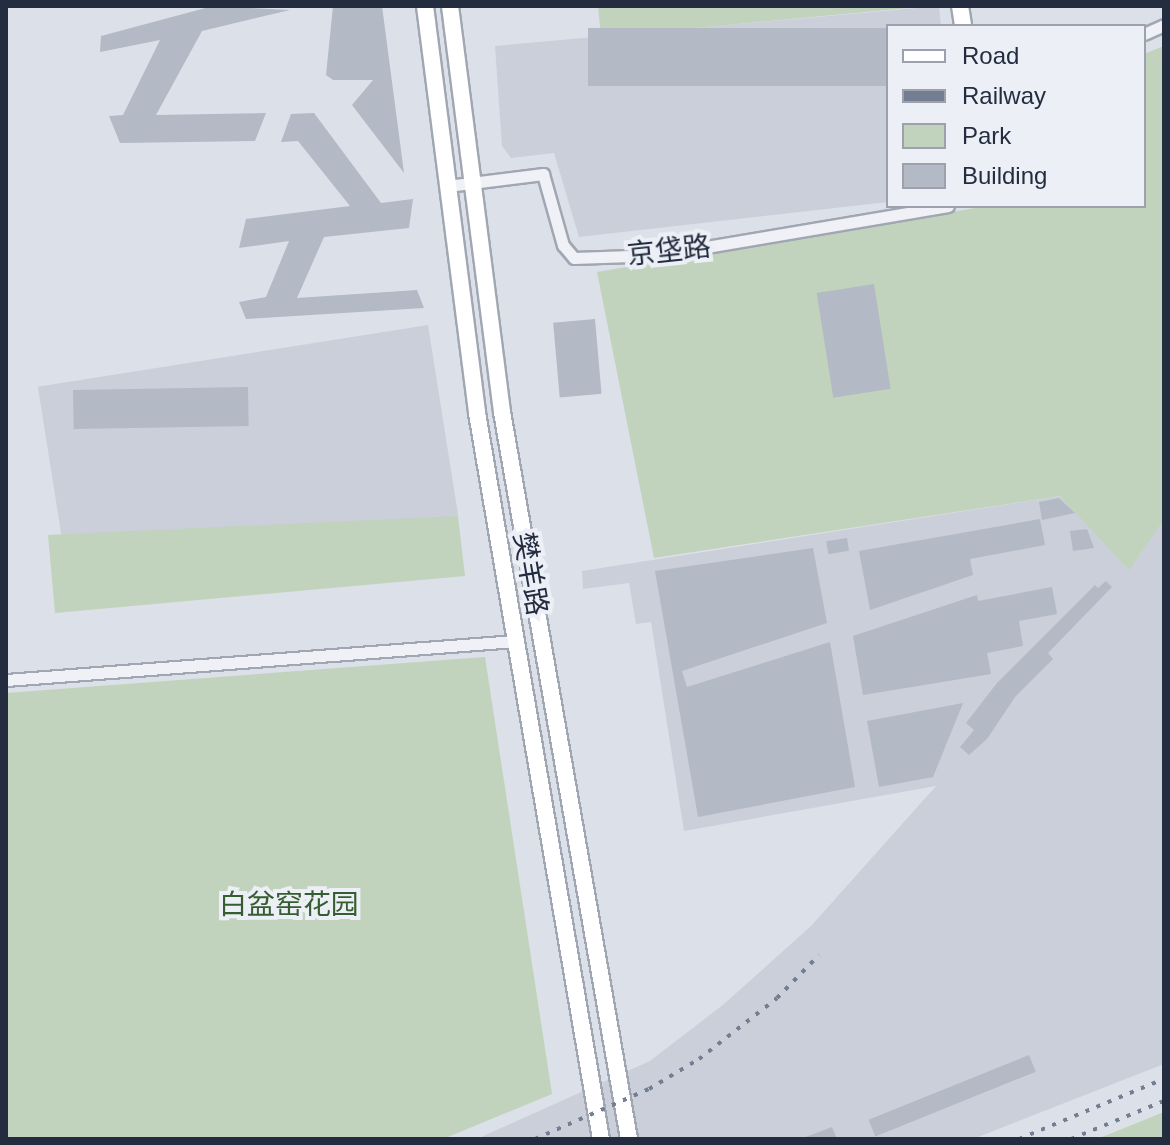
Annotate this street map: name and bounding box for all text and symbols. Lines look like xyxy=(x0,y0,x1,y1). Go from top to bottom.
legend xyxy=(886,24,1146,208)
text: Road xyxy=(962,42,1019,69)
text: Railway xyxy=(962,82,1046,109)
text: Park xyxy=(962,122,1011,149)
text: Building xyxy=(962,162,1047,189)
street label: 京垡路 xyxy=(625,230,713,272)
street label: 樊羊路 xyxy=(506,530,554,618)
park label: 白盆窑花园 xyxy=(219,888,359,922)

